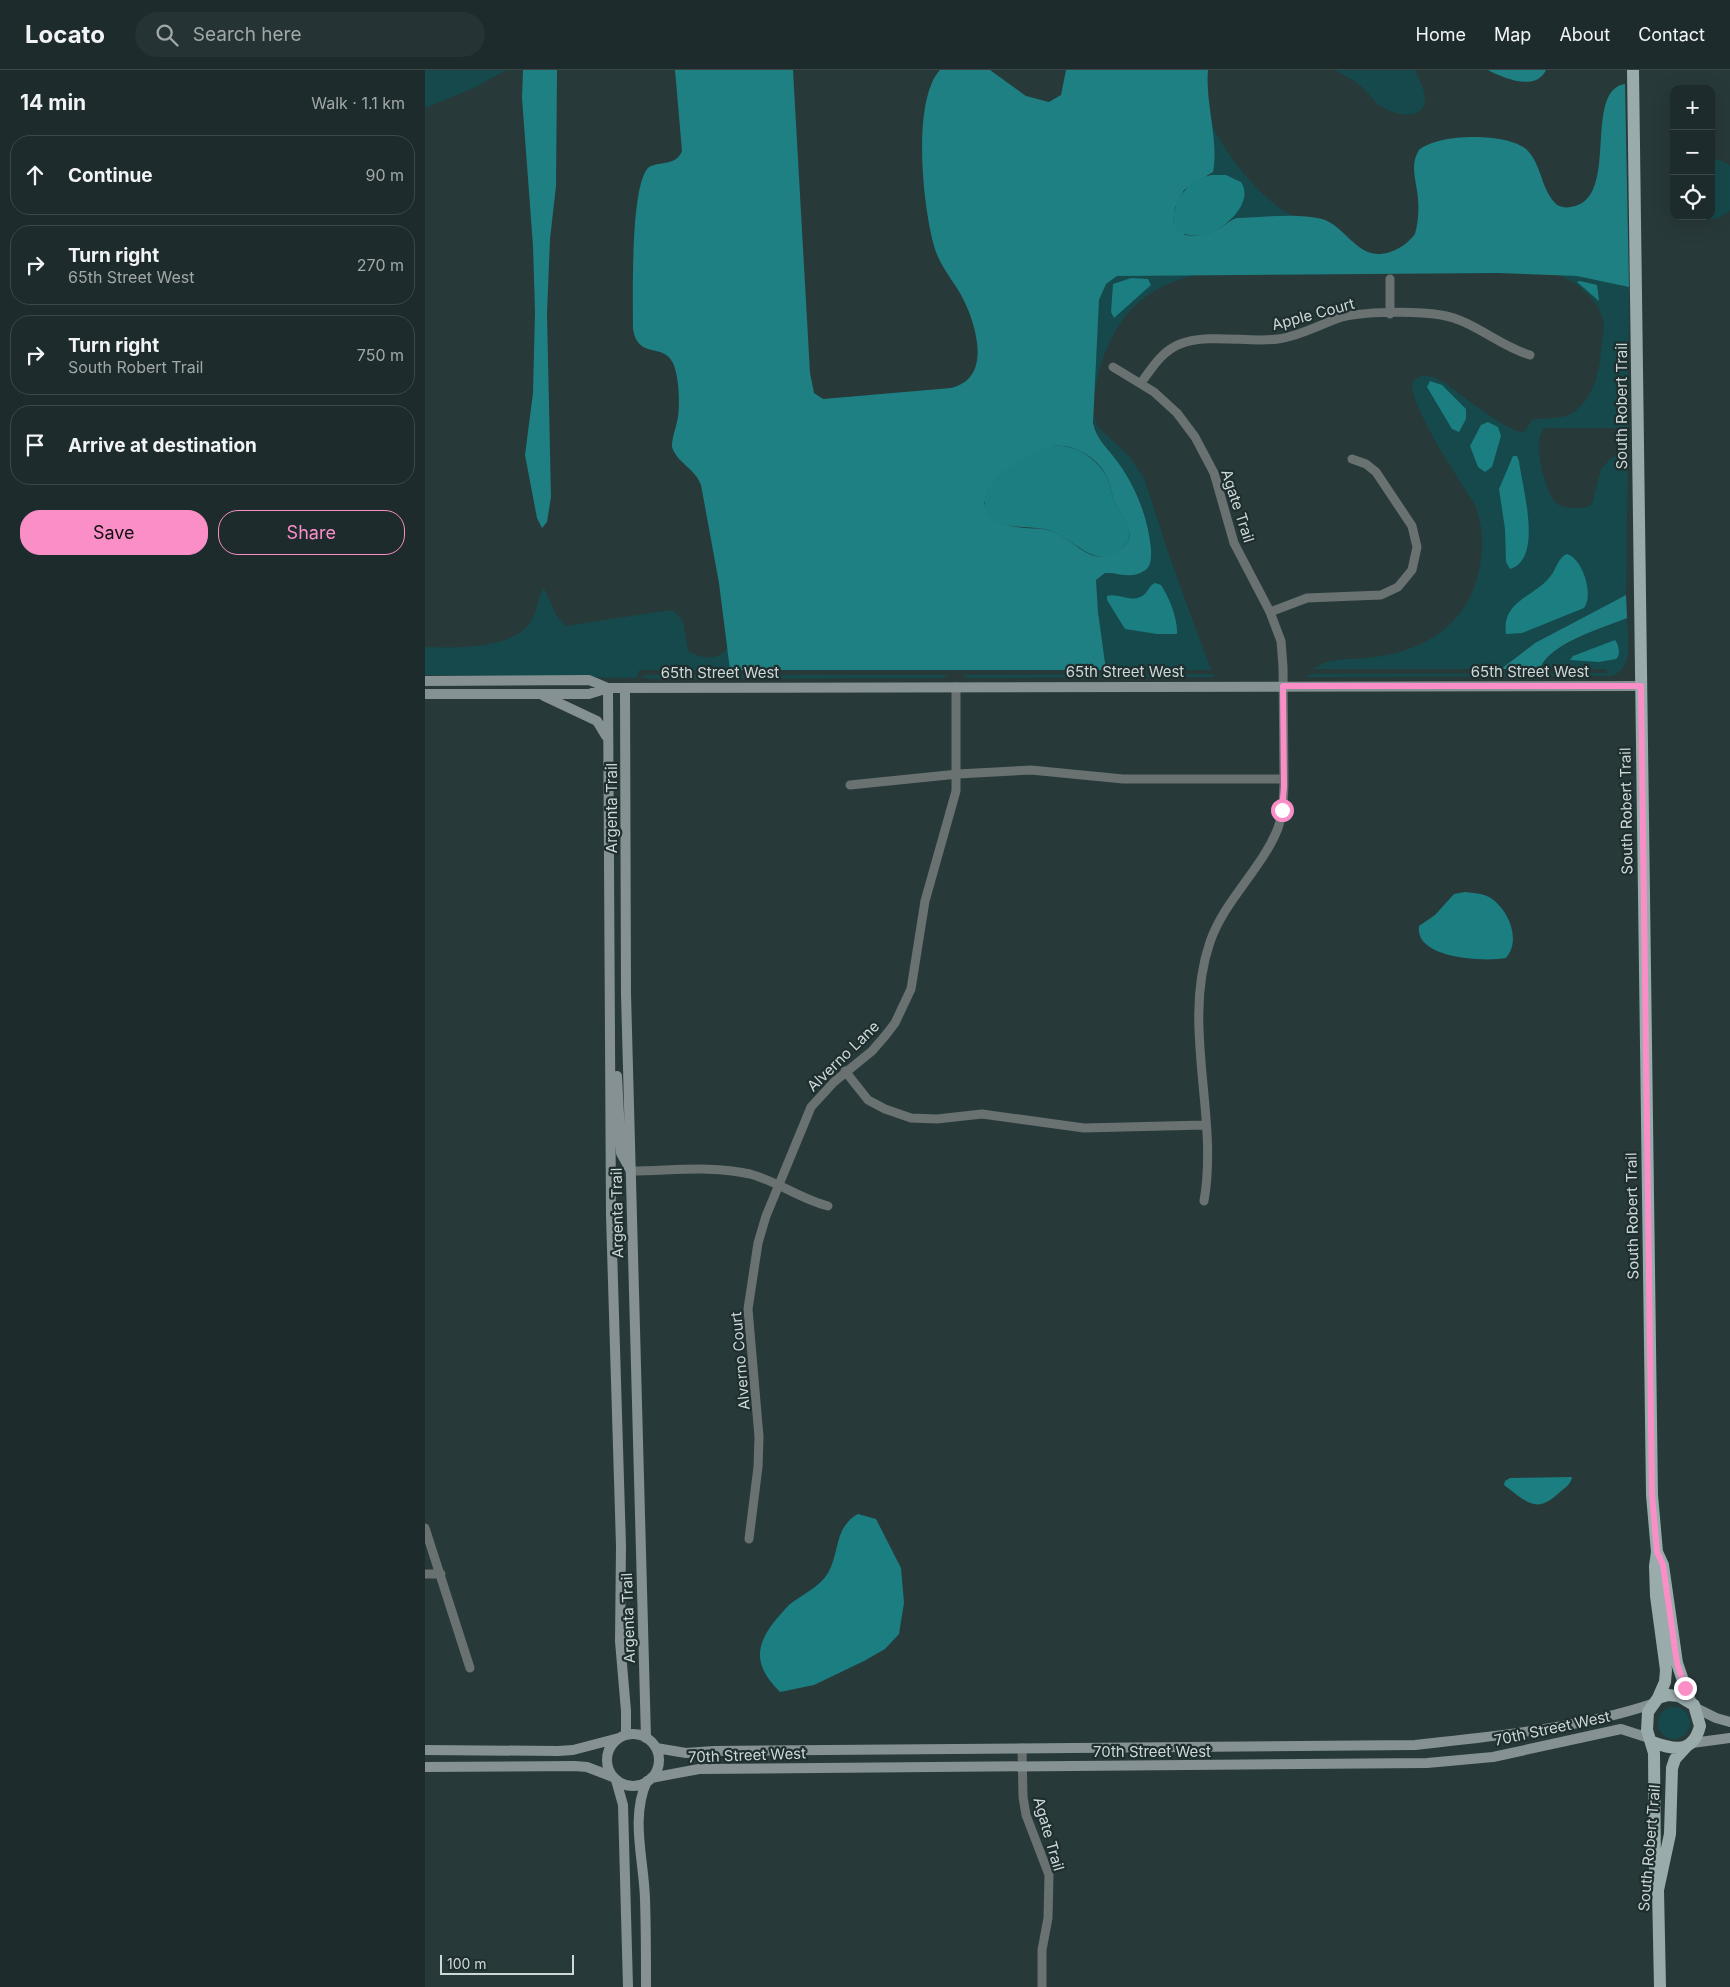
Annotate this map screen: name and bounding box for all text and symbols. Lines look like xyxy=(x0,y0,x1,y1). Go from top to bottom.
search box xyxy=(135,12,485,57)
text: Locato xyxy=(25,20,105,49)
icon: search xyxy=(153,21,181,49)
text: Search here xyxy=(193,23,301,46)
text: Home xyxy=(1416,24,1466,45)
text: Map xyxy=(1494,24,1531,45)
text: About xyxy=(1559,24,1610,45)
text: Contact xyxy=(1638,24,1705,45)
map controls xyxy=(1670,85,1715,220)
button: + xyxy=(1670,85,1715,130)
text: 14 min xyxy=(20,90,86,115)
text: Walk · 1.1 km xyxy=(311,93,405,113)
button: − xyxy=(1670,130,1715,175)
icon: ahead xyxy=(21,161,49,189)
text: Continue xyxy=(68,164,153,187)
text: 90 m xyxy=(365,165,404,185)
button: locate xyxy=(1670,175,1715,220)
text: Turn right xyxy=(68,244,159,267)
icon: right xyxy=(21,251,49,279)
text: 270 m xyxy=(357,255,404,275)
text: 65th Street West xyxy=(68,267,194,287)
street label: Apple Court xyxy=(1270,294,1357,334)
text: Turn right xyxy=(68,334,159,357)
icon: right xyxy=(21,341,49,369)
street label: South Robert Trail xyxy=(1612,342,1631,470)
text: 750 m xyxy=(357,345,404,365)
text: South Robert Trail xyxy=(68,357,203,377)
icon: arrive xyxy=(21,431,49,459)
text: Arrive at destination xyxy=(68,434,257,457)
street label: Agate Trail xyxy=(1217,467,1259,545)
button: Save xyxy=(20,510,208,555)
button: Share xyxy=(218,510,405,555)
street label: 65th Street West xyxy=(1066,662,1184,681)
street label: 65th Street West xyxy=(1471,662,1589,681)
street label: 65th Street West xyxy=(661,663,779,682)
street label: South Robert Trail xyxy=(1615,747,1637,875)
street label: Argenta Trail xyxy=(602,763,621,853)
route start xyxy=(1271,799,1294,822)
street label: Alverno Lane xyxy=(803,1017,883,1095)
street label: South Robert Trail xyxy=(1621,1152,1643,1280)
street label: Argenta Trail xyxy=(607,1168,627,1258)
street label: Alverno Court xyxy=(726,1311,754,1411)
street label: Argenta Trail xyxy=(617,1573,639,1663)
route end xyxy=(1674,1677,1697,1700)
street label: 70th Street West xyxy=(1492,1706,1612,1750)
street label: 70th Street West xyxy=(1093,1742,1211,1761)
street label: 70th Street West xyxy=(688,1743,806,1767)
street label: South Robert Trail xyxy=(1634,1784,1664,1912)
street label: Agate Trail xyxy=(1029,1795,1069,1873)
scale bar xyxy=(440,1952,574,1975)
text: 100 m xyxy=(447,1955,487,1972)

